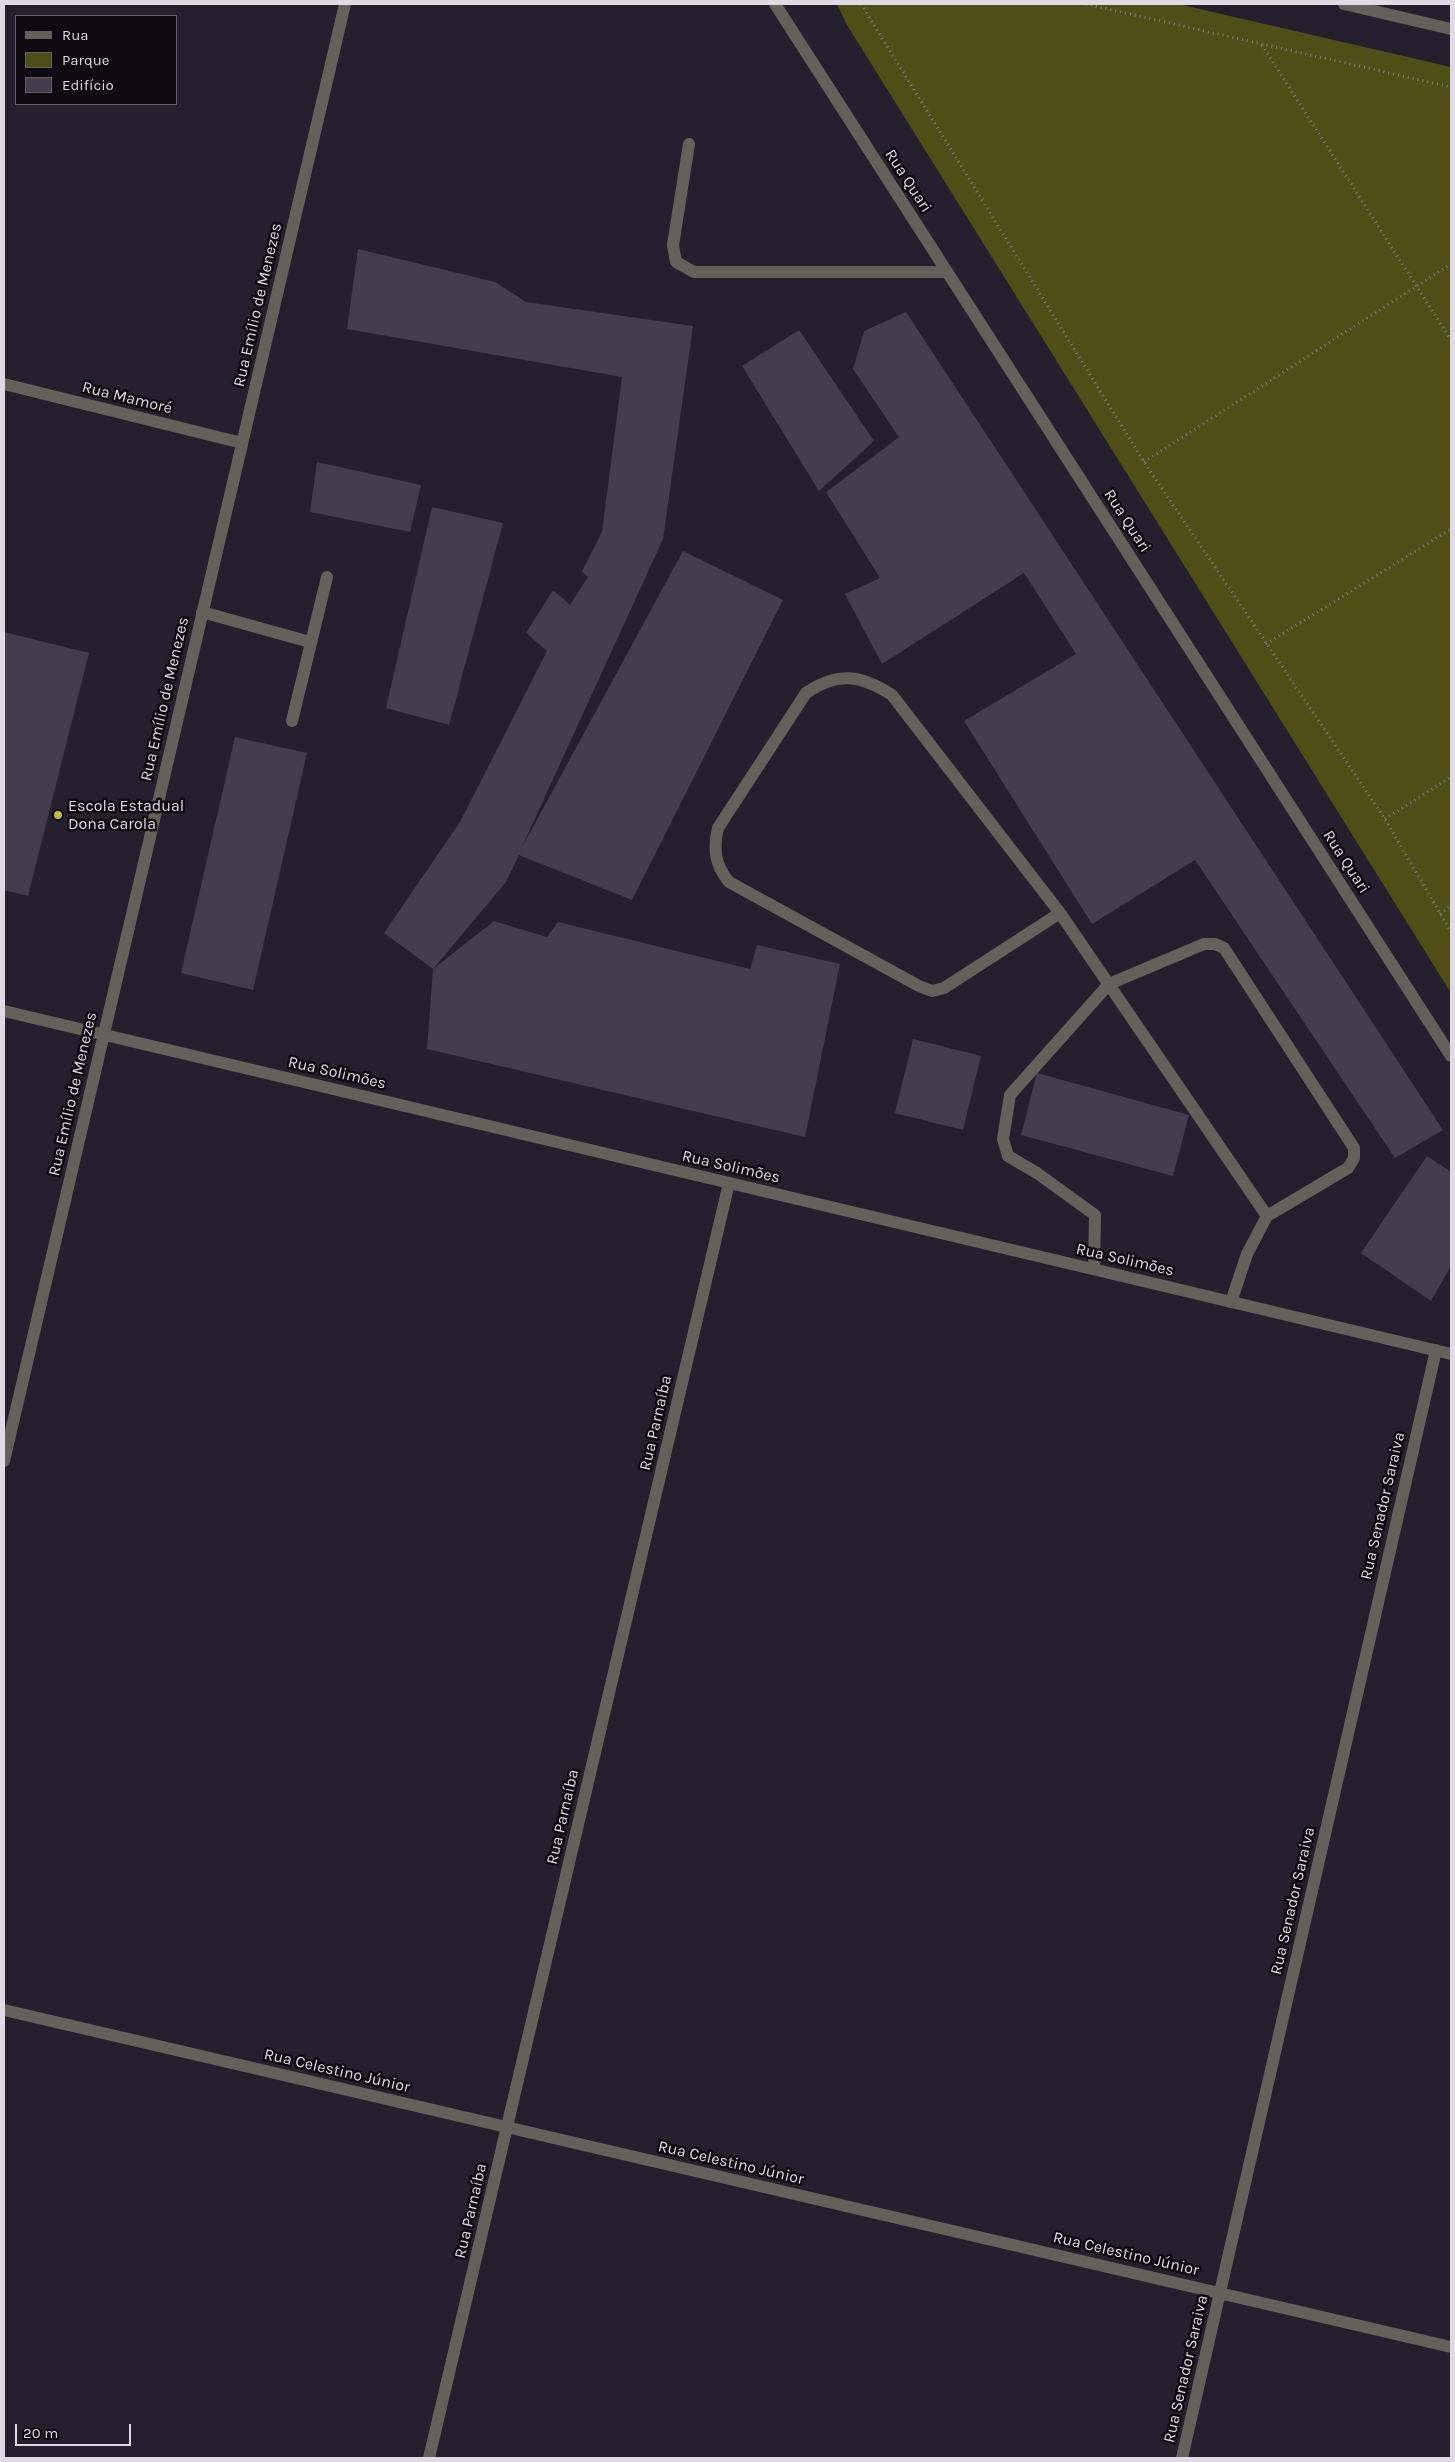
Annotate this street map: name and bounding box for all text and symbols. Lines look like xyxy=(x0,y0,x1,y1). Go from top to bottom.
legend xyxy=(15,15,178,105)
text: Rua xyxy=(62,26,89,44)
text: Parque xyxy=(62,51,110,69)
text: Edifício xyxy=(62,76,114,94)
street label: Rua Quari xyxy=(880,146,936,216)
street label: Rua Emílio de Menezes xyxy=(230,221,286,389)
street label: Rua Mamoré xyxy=(80,378,174,418)
street label: Rua Quari xyxy=(1099,486,1155,556)
street label: Rua Emílio de Menezes xyxy=(137,615,193,783)
place label: Escola Estadual Dona Carola xyxy=(68,796,184,834)
marker: Escola Estadual Dona Carola xyxy=(52,809,64,821)
street label: Rua Quari xyxy=(1318,827,1374,897)
street label: Rua Emílio de Menezes xyxy=(45,1010,101,1178)
street label: Rua Solimões xyxy=(286,1052,388,1094)
street label: Rua Solimões xyxy=(680,1146,782,1188)
street label: Rua Solimões xyxy=(1074,1239,1176,1281)
street label: Rua Parnaíba xyxy=(636,1374,676,1472)
street label: Rua Senador Saraiva xyxy=(1357,1430,1409,1582)
street label: Rua Parnaíba xyxy=(543,1768,583,1866)
street label: Rua Senador Saraiva xyxy=(1267,1825,1319,1977)
street label: Rua Celestino Júnior xyxy=(262,2045,412,2097)
street label: Rua Celestino Júnior xyxy=(656,2137,806,2189)
street label: Rua Parnaíba xyxy=(451,2162,491,2260)
street label: Rua Celestino Júnior xyxy=(1051,2228,1201,2280)
street label: Rua Senador Saraiva xyxy=(1160,2293,1212,2445)
scale bar xyxy=(18,2414,134,2446)
text: 20 m xyxy=(23,2424,58,2442)

